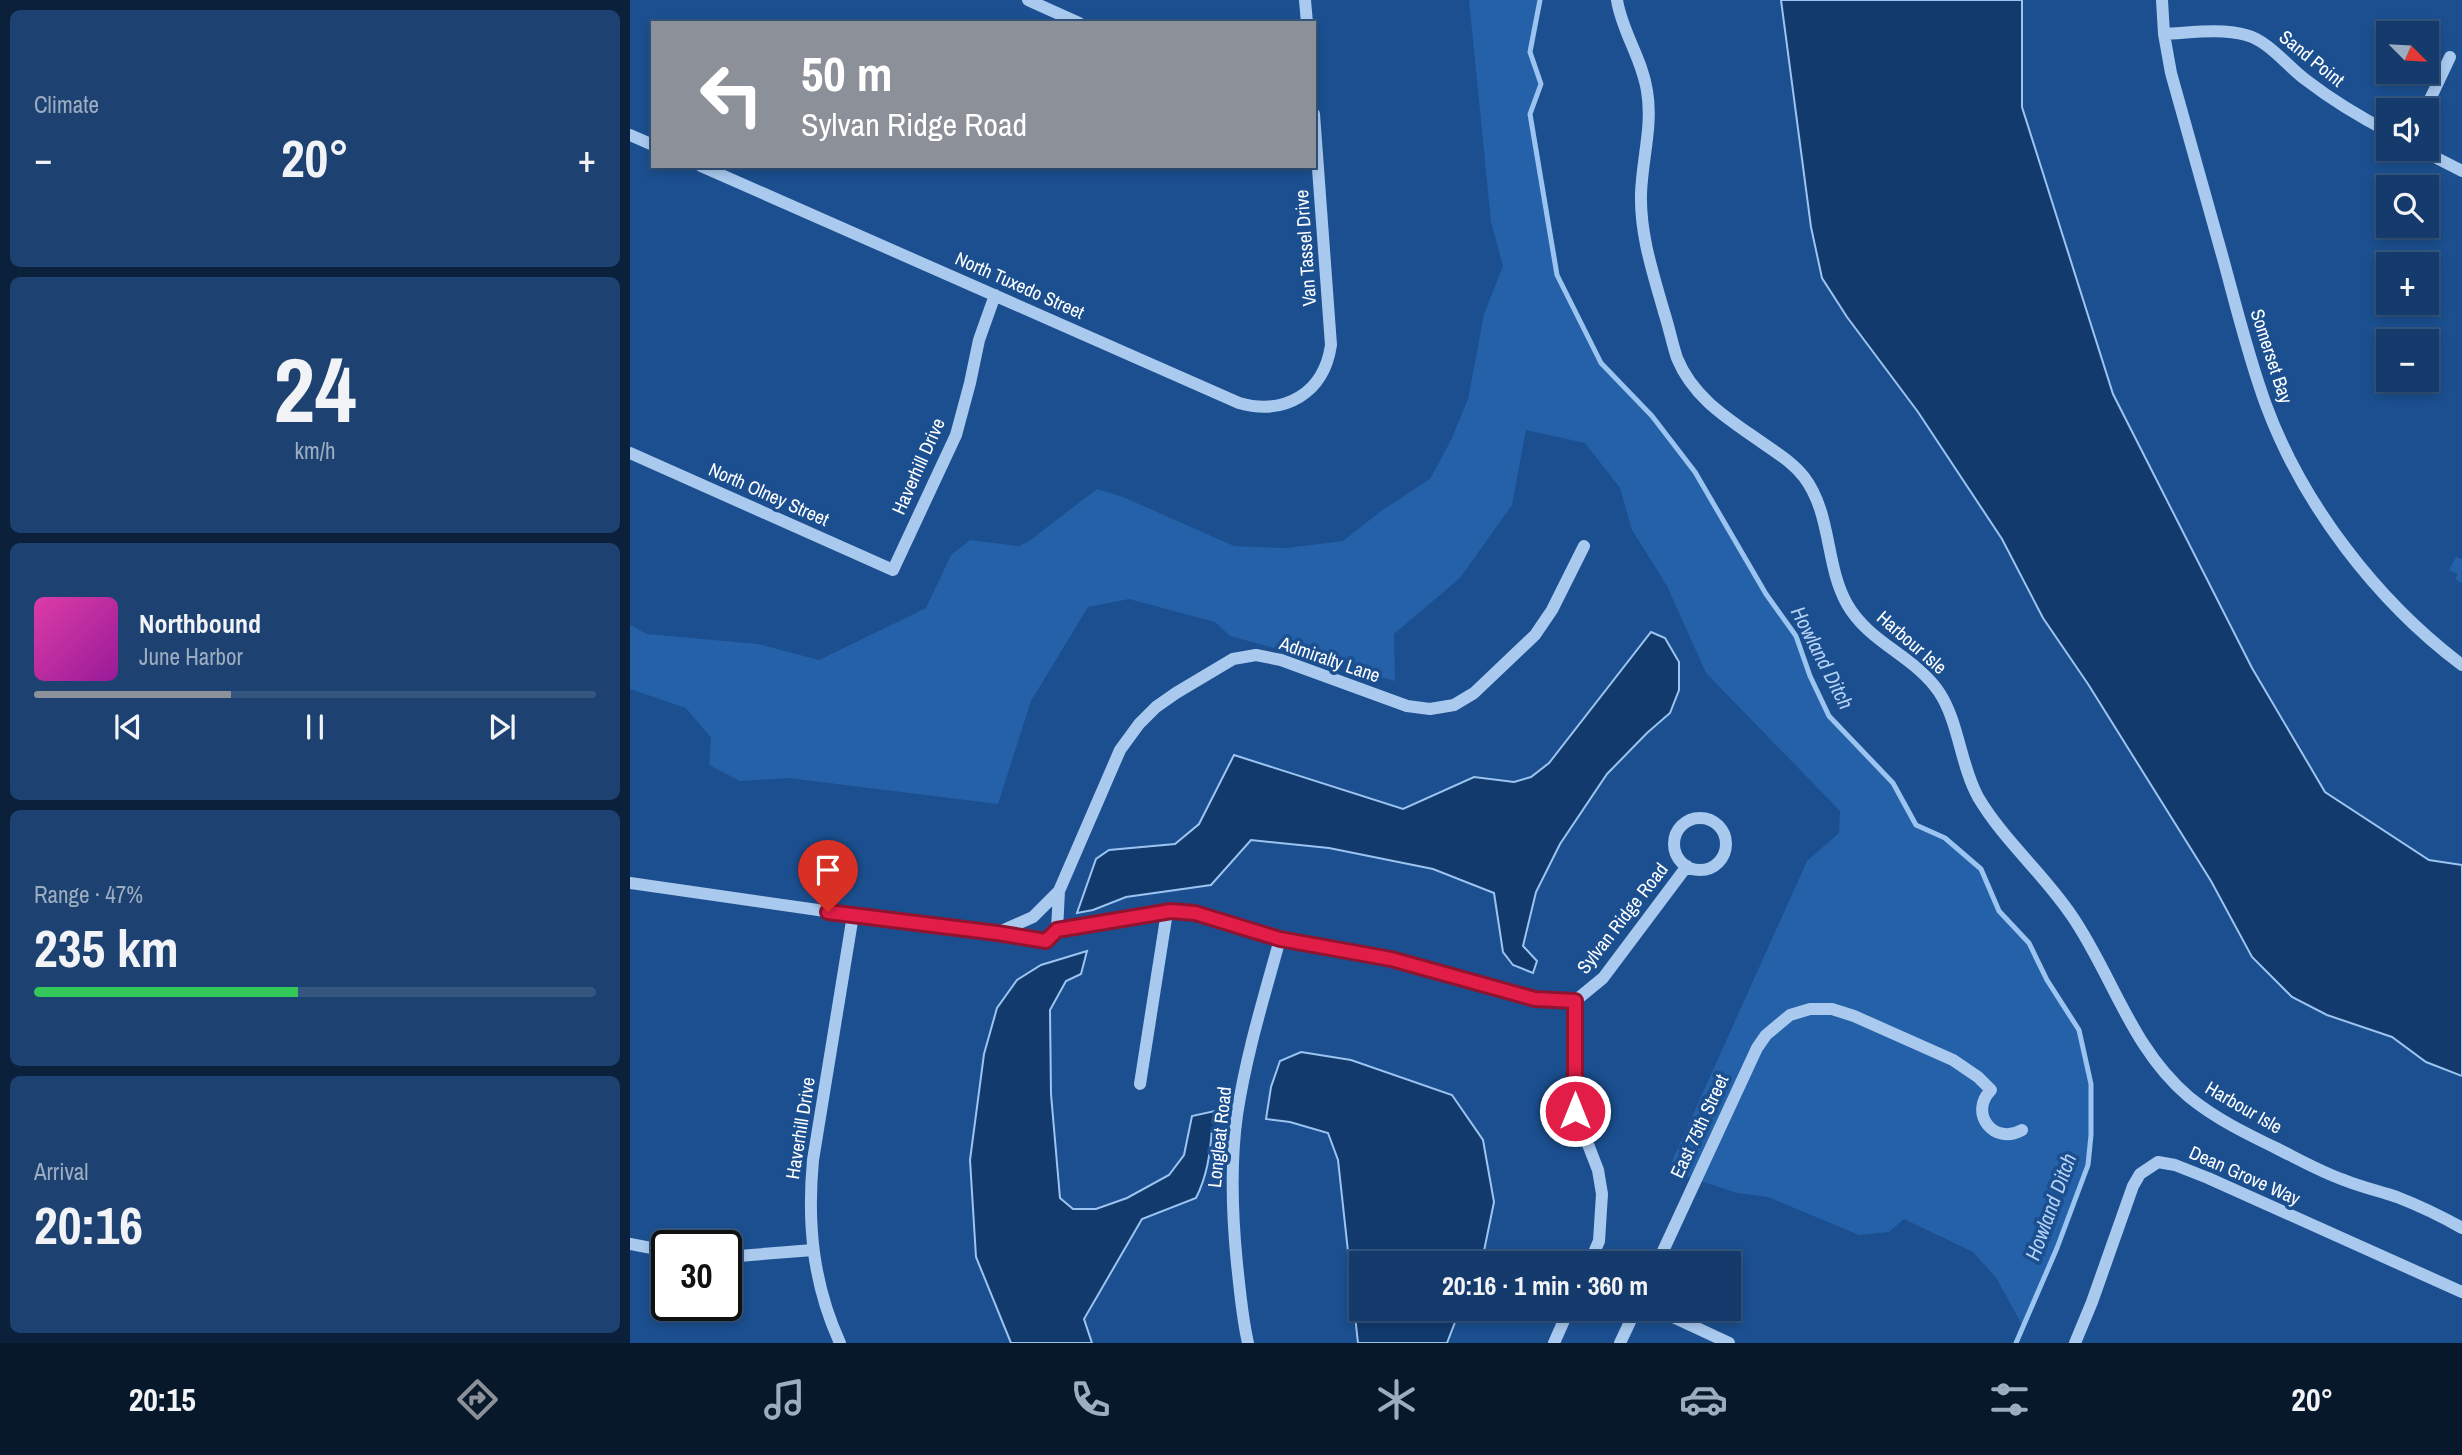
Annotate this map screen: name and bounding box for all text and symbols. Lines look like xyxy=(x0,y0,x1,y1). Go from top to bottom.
north arrow xyxy=(2376,21,2440,84)
map controls xyxy=(2376,21,2439,392)
street label: Sand Point xyxy=(2274,24,2351,93)
text: 50 m xyxy=(801,40,893,106)
icon: left xyxy=(686,49,777,140)
text: Climate xyxy=(34,89,99,120)
button: sound xyxy=(2376,98,2439,161)
text: Sylvan Ridge Road xyxy=(801,103,1027,146)
text: 20° xyxy=(281,123,349,193)
text: − xyxy=(34,133,52,184)
text: + xyxy=(578,133,596,184)
button: search xyxy=(2376,175,2439,238)
street label: Van Tassel Drive xyxy=(1288,189,1322,307)
street label: North Tuxedo Street xyxy=(951,245,1089,325)
button: + xyxy=(2376,252,2439,315)
street label: Somerset Bay xyxy=(2245,305,2300,407)
text: 24 xyxy=(274,328,357,450)
button: − xyxy=(2376,329,2439,392)
street label: Haverhill Drive xyxy=(885,414,951,518)
text: km/h xyxy=(295,435,335,466)
street label: North Olney Street xyxy=(705,456,834,532)
water label: Howland Ditch xyxy=(1784,601,1861,714)
street label: Harbour Isle xyxy=(1871,604,1953,680)
text: Northbound xyxy=(139,606,261,641)
street label: Admiralty Lane xyxy=(1275,629,1384,688)
text: June Harbor xyxy=(139,641,243,672)
icon: previous xyxy=(109,708,147,746)
icon: pause xyxy=(296,708,334,746)
icon: next xyxy=(483,708,521,746)
pin xyxy=(798,840,858,912)
icon: arrive xyxy=(809,851,847,889)
street label: Sylvan Ridge Road xyxy=(1570,857,1674,979)
text: Range · 47% xyxy=(34,879,143,910)
text: 235 km xyxy=(34,913,179,983)
street label: East 75th Street xyxy=(1664,1069,1735,1182)
position arrow xyxy=(1538,1074,1612,1148)
street label: Haverhill Drive xyxy=(779,1075,821,1181)
street label: Harbour Isle xyxy=(2201,1075,2287,1139)
street label: Longleat Road xyxy=(1201,1085,1237,1189)
street label: Dean Grove Way xyxy=(2185,1139,2305,1211)
water label: Howland Ditch xyxy=(2018,1149,2083,1264)
text: Arrival xyxy=(34,1156,89,1187)
text: 20:16 xyxy=(34,1190,143,1260)
speed limit sign: 30 xyxy=(651,1230,742,1321)
text: 20:16 · 1 min · 360 m xyxy=(1442,1268,1648,1303)
icon: directions xyxy=(453,1375,502,1424)
icon: music xyxy=(760,1375,809,1424)
icon: phone xyxy=(1066,1375,1115,1424)
icon: climate xyxy=(1372,1375,1421,1424)
icon: car xyxy=(1679,1375,1728,1424)
icon: filters xyxy=(1985,1375,2034,1424)
text: 20:15 xyxy=(129,1378,196,1421)
text: 20° xyxy=(2291,1378,2333,1421)

